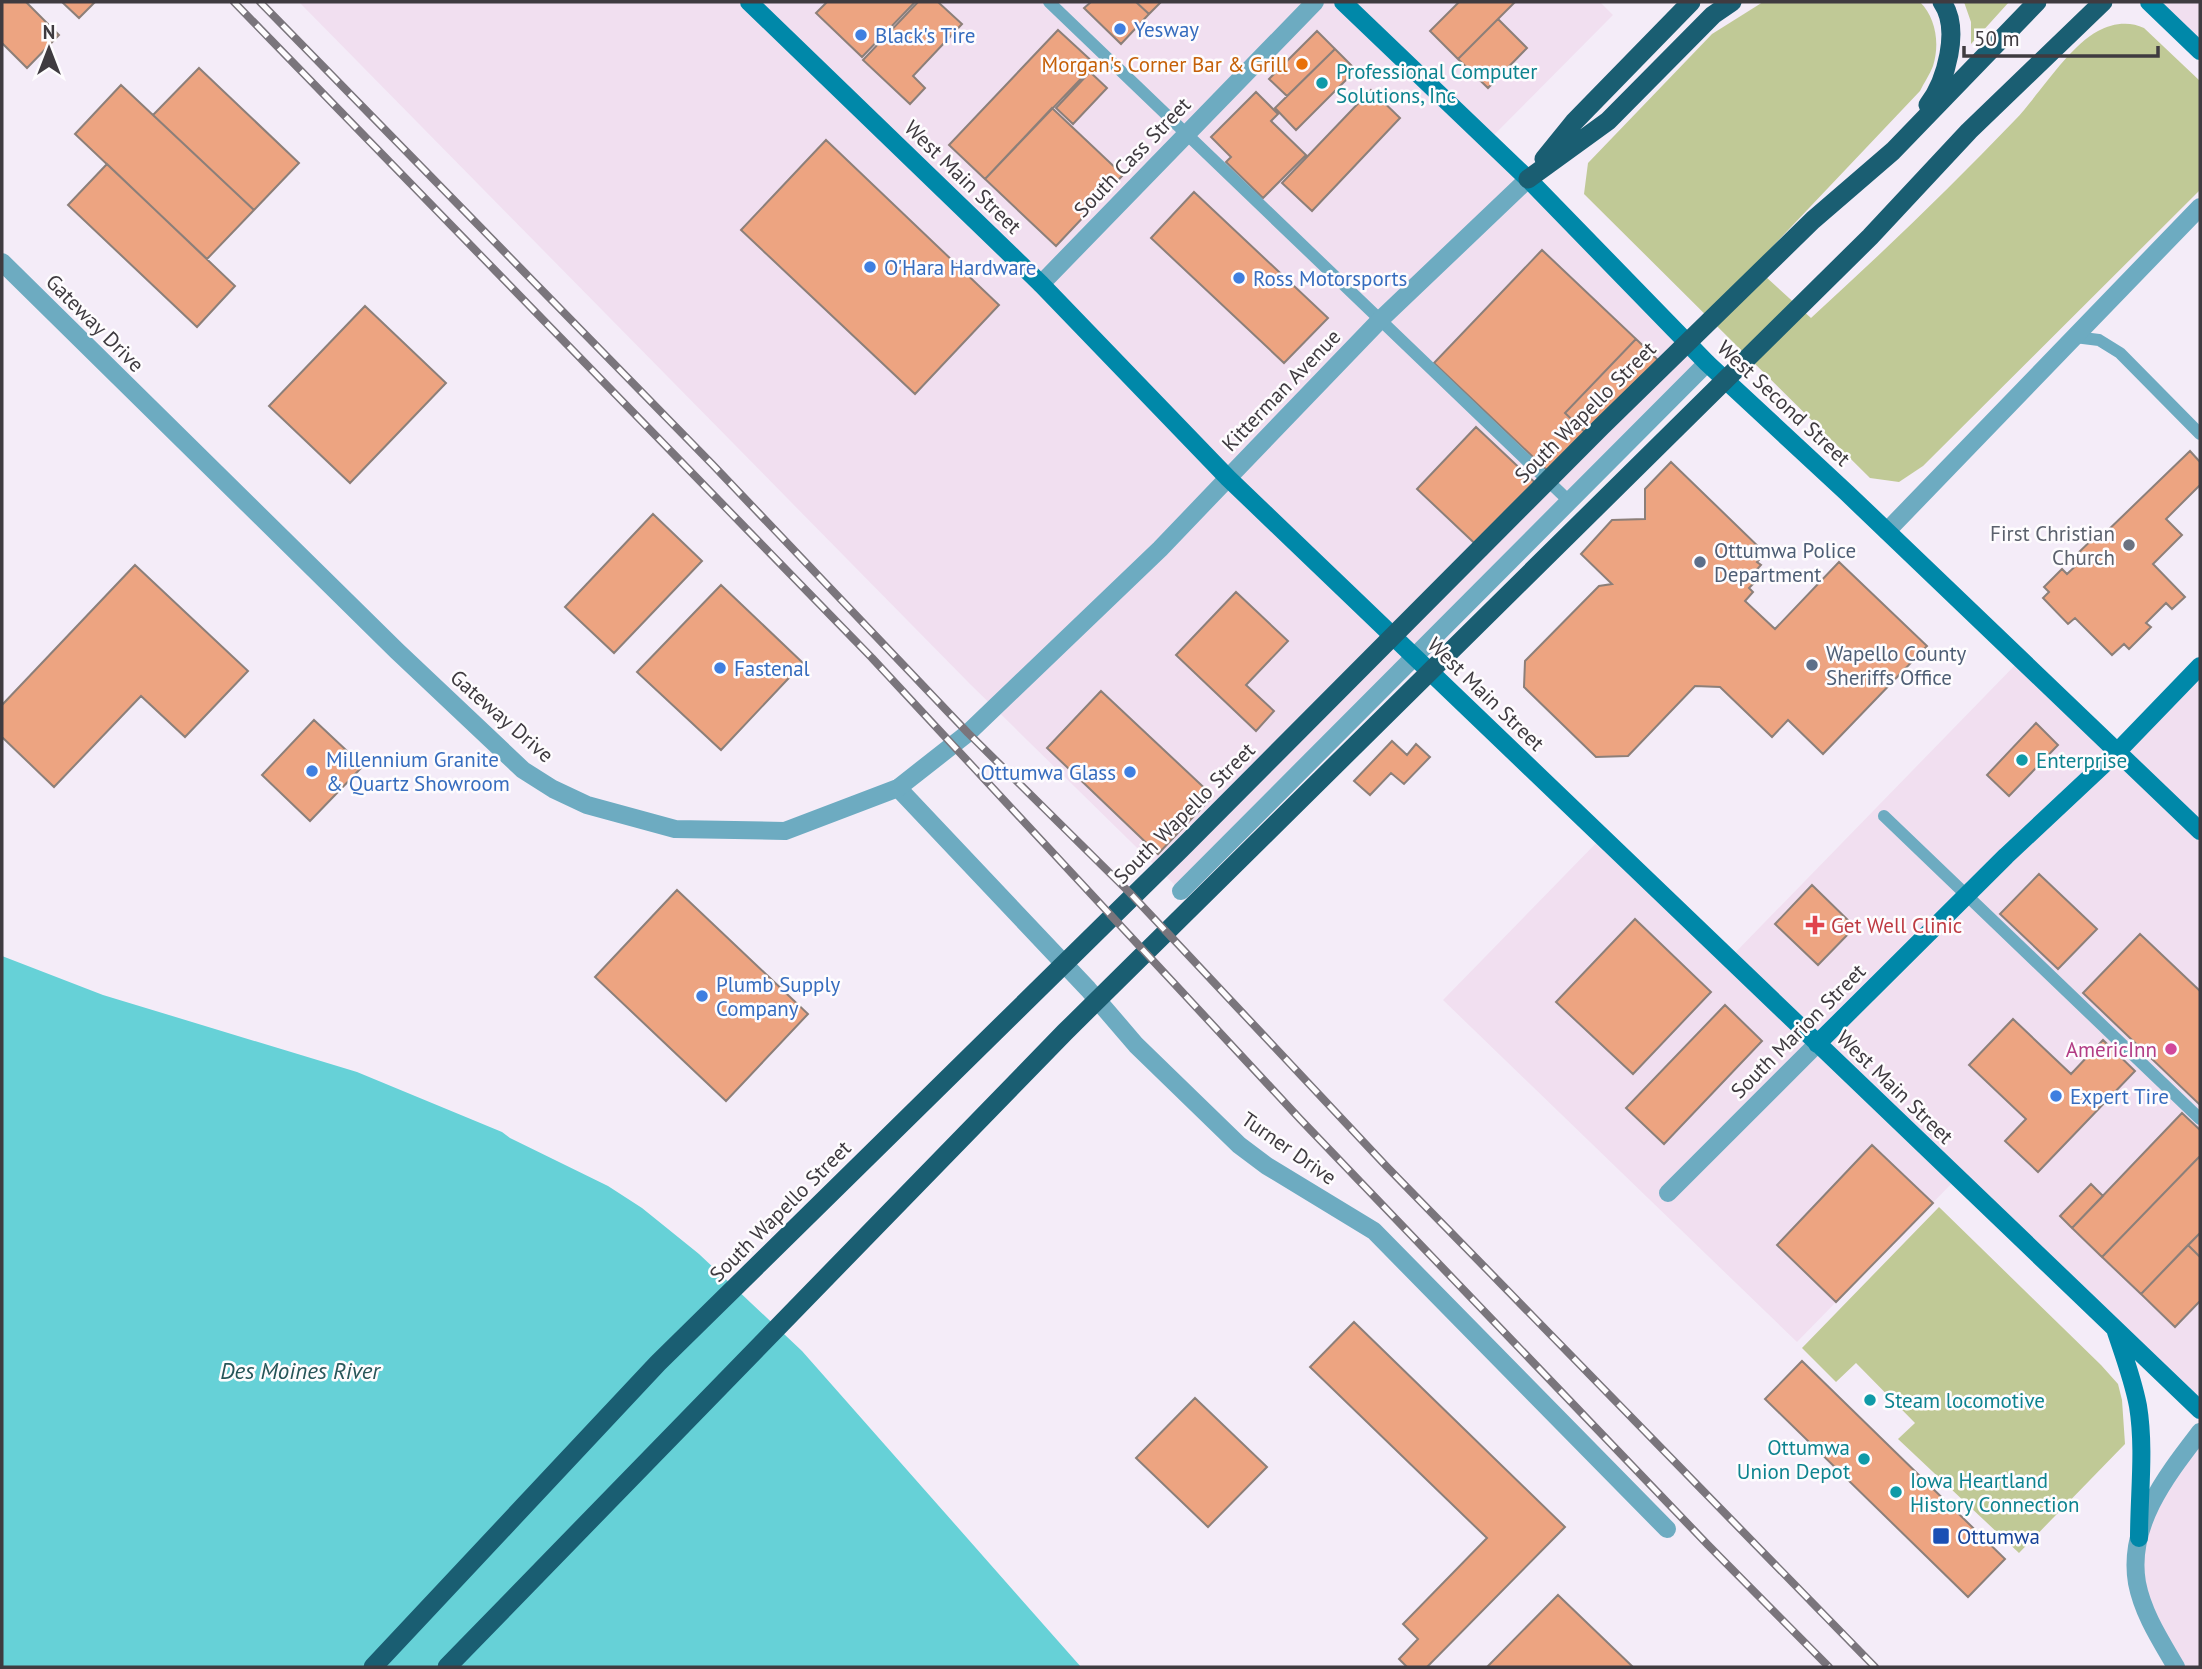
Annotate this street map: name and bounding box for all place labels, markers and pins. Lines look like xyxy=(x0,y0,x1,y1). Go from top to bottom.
place label: Yesway xyxy=(1134,16,1199,43)
marker: Yesway xyxy=(1112,21,1128,37)
place label: Black's Tire xyxy=(875,22,976,49)
marker: Black's Tire xyxy=(853,27,869,43)
place label: Morgan's Corner Bar & Grill xyxy=(1042,51,1288,78)
marker: Morgan's Corner Bar & Grill xyxy=(1294,56,1310,72)
place label: Professional Computer Solutions, Inc xyxy=(1336,58,1537,109)
marker: Professional Computer Solutions, Inc xyxy=(1314,75,1330,91)
place label: O'Hara Hardware xyxy=(884,254,1036,281)
marker: O'Hara Hardware xyxy=(862,259,878,275)
place label: Ross Motorsports xyxy=(1253,265,1407,292)
marker: Ross Motorsports xyxy=(1231,270,1247,286)
place label: First Christian Church xyxy=(1990,520,2115,571)
place label: Ottumwa Police Department xyxy=(1714,537,1856,588)
marker: First Christian Church xyxy=(2121,537,2137,553)
marker: Ottumwa Police Department xyxy=(1692,554,1708,570)
place label: Wapello County Sheriffs Office xyxy=(1826,640,1967,691)
place label: Fastenal xyxy=(734,655,810,682)
marker: Wapello County Sheriffs Office xyxy=(1804,657,1820,673)
marker: Fastenal xyxy=(712,660,728,676)
place label: Millennium Granite & Quartz Showroom xyxy=(326,746,510,797)
place label: Enterprise xyxy=(2036,747,2127,774)
marker: Enterprise xyxy=(2014,752,2030,768)
place label: Ottumwa Glass xyxy=(980,759,1116,786)
marker: Millennium Granite & Quartz Showroom xyxy=(304,763,320,779)
marker: Ottumwa Glass xyxy=(1122,764,1138,780)
place label: Get Well Clinic xyxy=(1831,912,1962,939)
marker: Get Well Clinic xyxy=(1805,915,1825,935)
place label: Plumb Supply Company xyxy=(716,971,841,1022)
marker: Plumb Supply Company xyxy=(694,988,710,1004)
place label: AmericInn xyxy=(2066,1036,2157,1063)
marker: AmericInn xyxy=(2163,1041,2179,1057)
place label: Expert Tire xyxy=(2070,1083,2169,1110)
marker: Expert Tire xyxy=(2048,1088,2064,1104)
place label: Steam locomotive xyxy=(1884,1387,2045,1414)
marker: Steam locomotive xyxy=(1862,1392,1878,1408)
place label: Ottumwa Union Depot xyxy=(1737,1434,1850,1485)
marker: Ottumwa Union Depot xyxy=(1856,1451,1872,1467)
place label: Iowa Heartland History Connection xyxy=(1910,1467,2079,1518)
marker: Iowa Heartland History Connection xyxy=(1888,1484,1904,1500)
place label: Ottumwa xyxy=(1957,1523,2040,1550)
marker: Ottumwa xyxy=(1931,1526,1951,1546)

